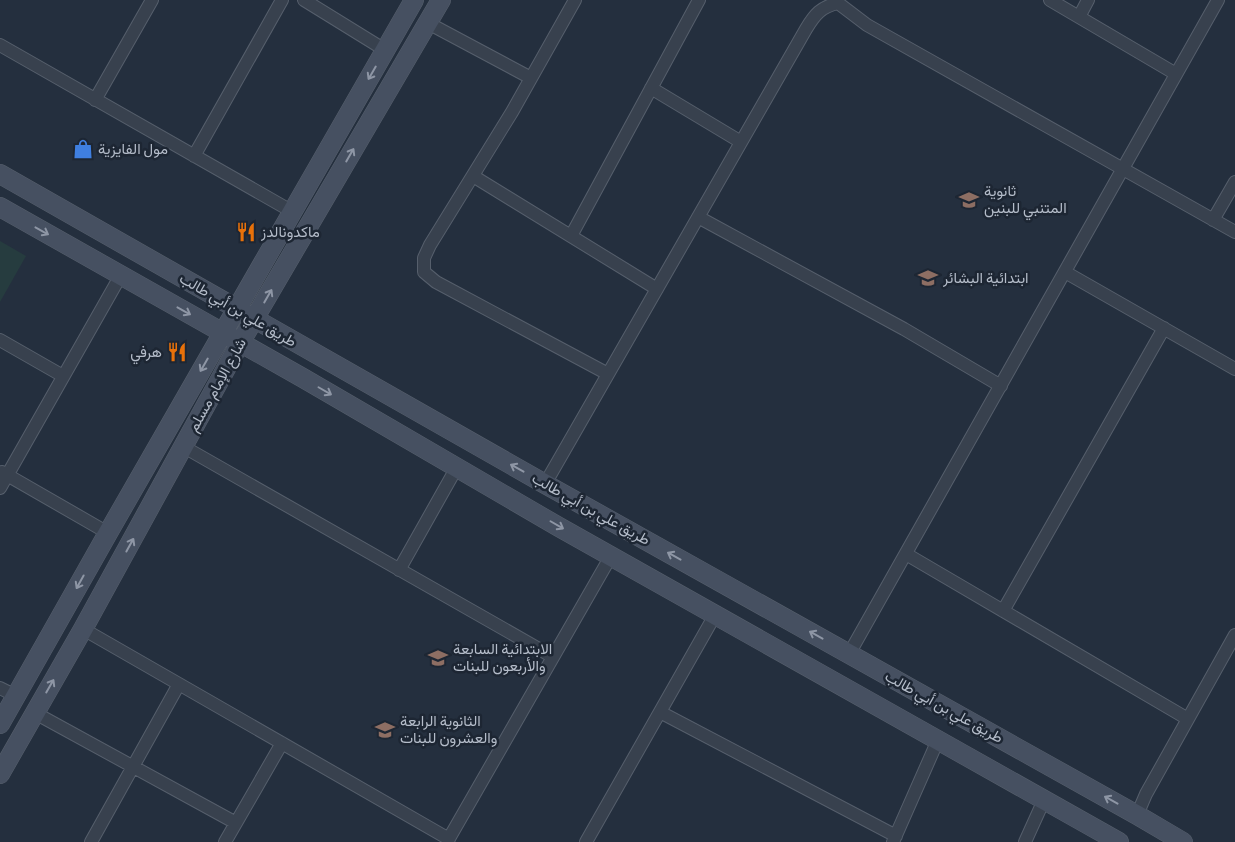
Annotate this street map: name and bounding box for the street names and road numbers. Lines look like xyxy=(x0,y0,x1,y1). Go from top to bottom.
street label: طريق علي بن أبي طالب xyxy=(174,268,301,354)
street label: شارع الإمام مسلم xyxy=(183,335,252,436)
street label: طريق علي بن أبي طالب xyxy=(527,468,654,553)
street label: طريق علي بن أبي طالب xyxy=(880,666,1007,751)

